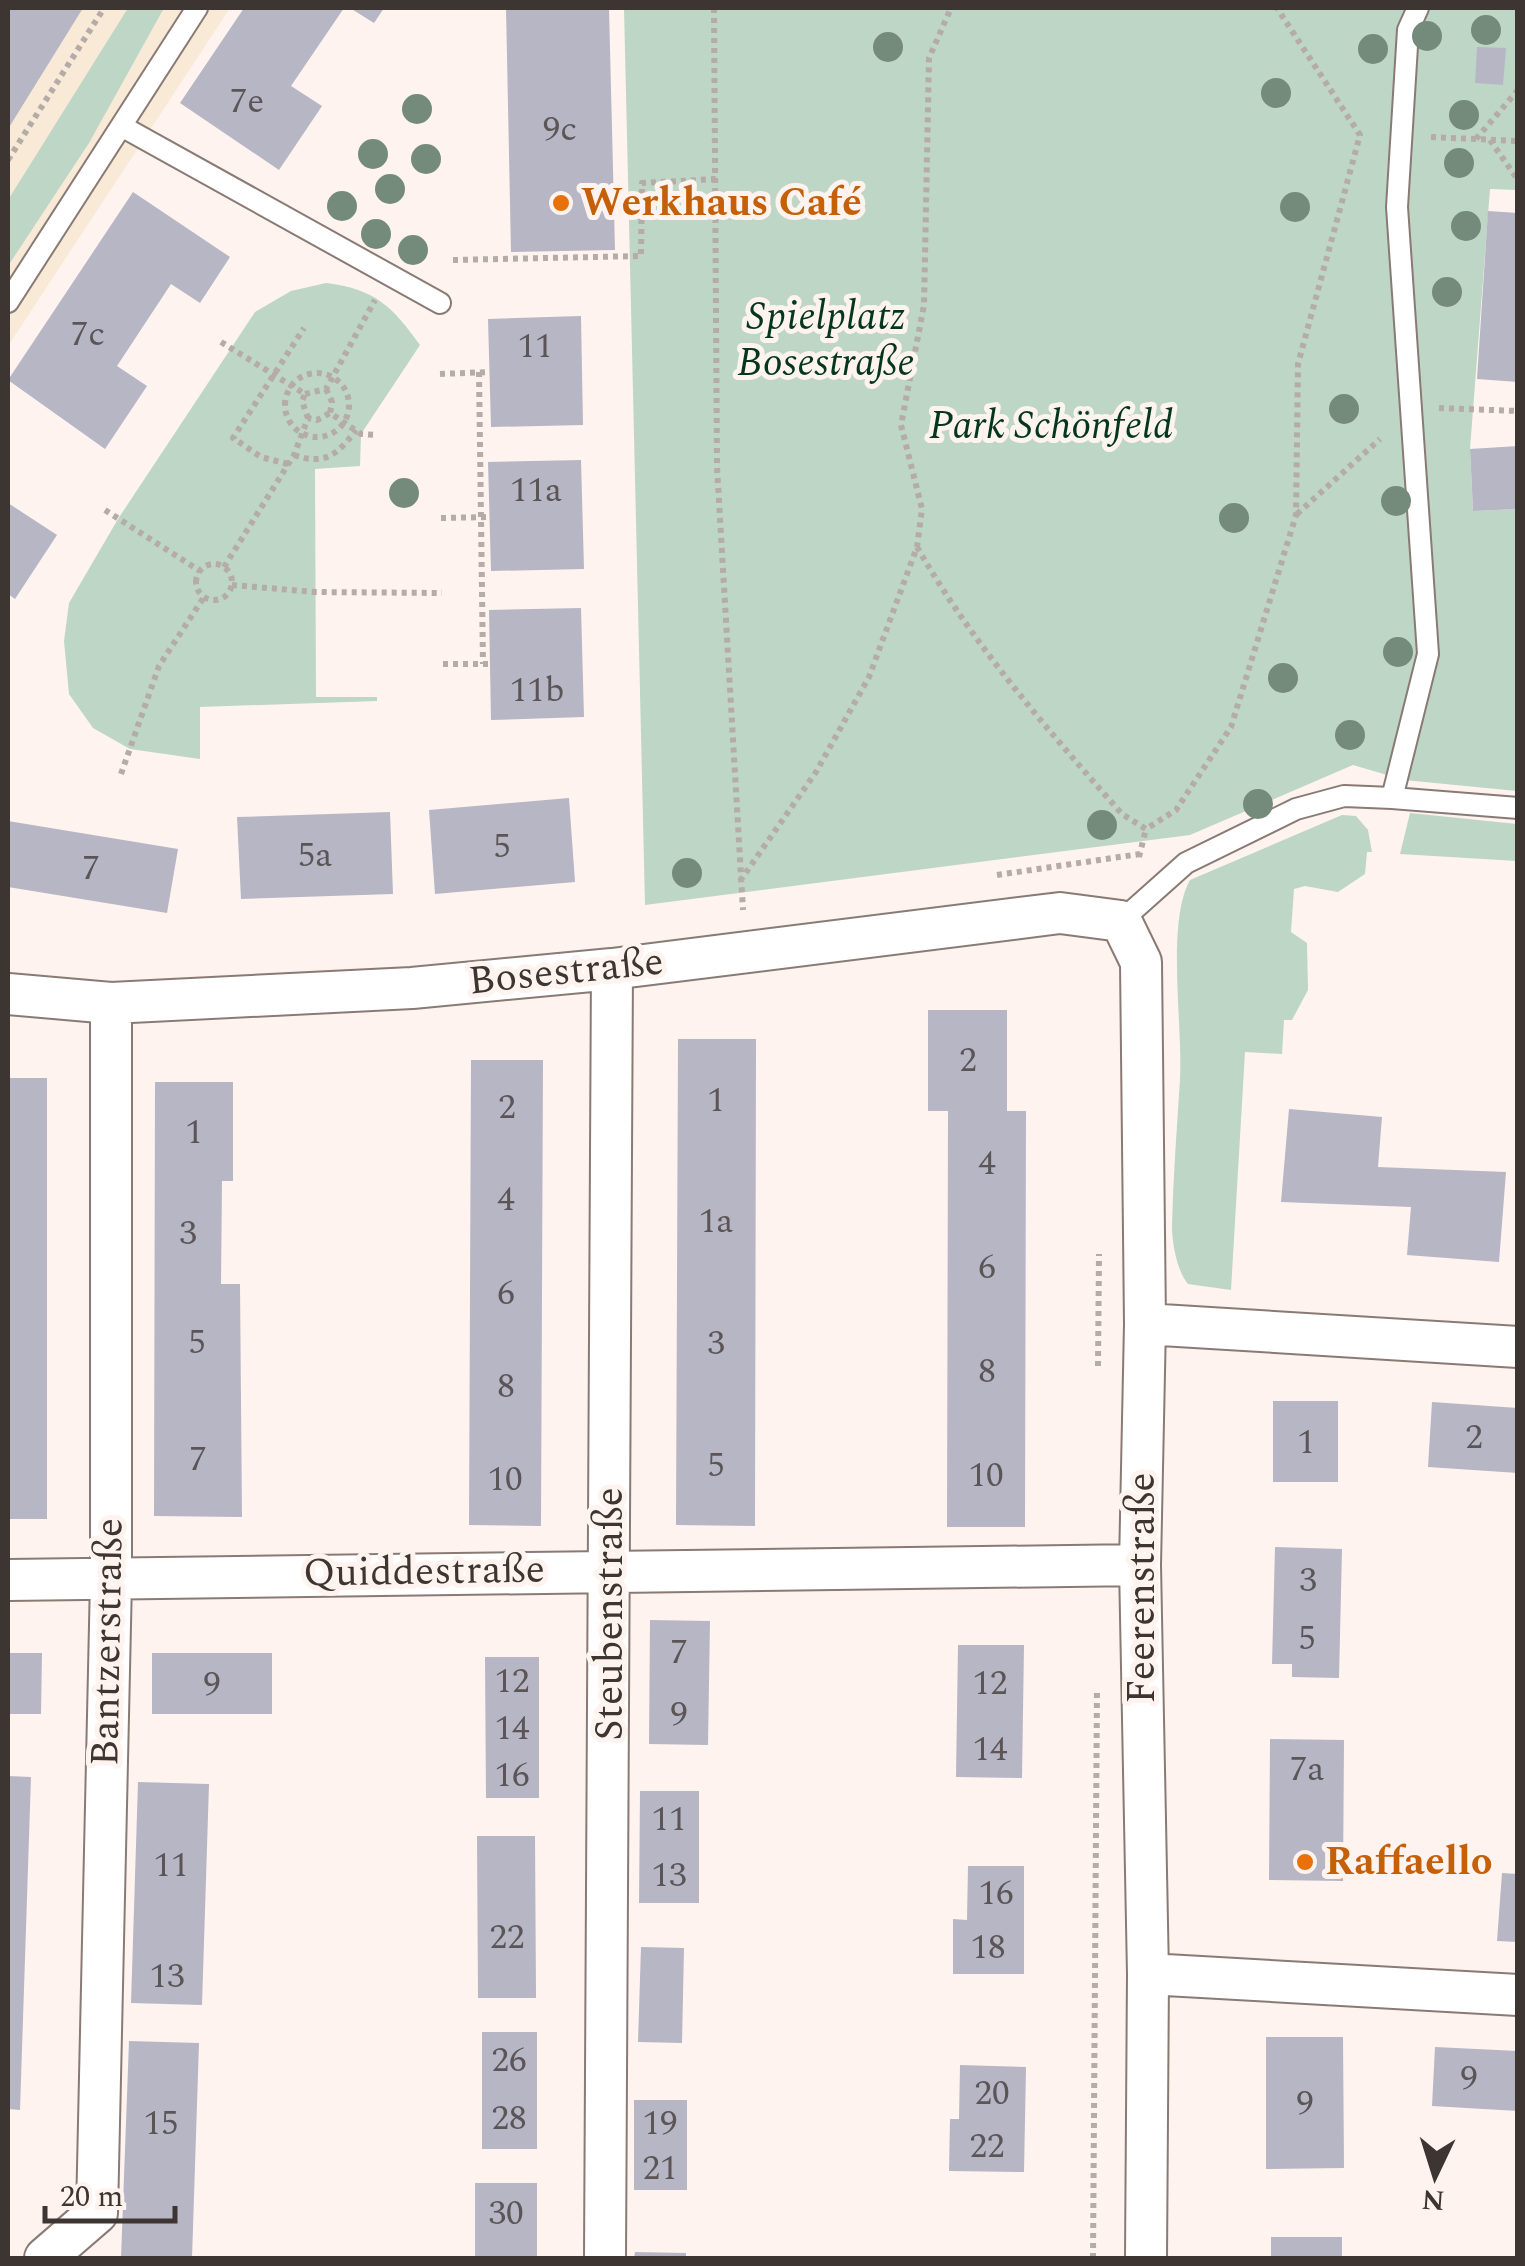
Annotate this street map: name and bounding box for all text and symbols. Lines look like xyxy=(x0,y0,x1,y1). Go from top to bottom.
house number: 7e xyxy=(230,75,264,128)
house number: 9c xyxy=(543,103,577,156)
place label: Werkhaus Café xyxy=(581,173,862,234)
marker: Werkhaus Café xyxy=(550,192,572,214)
park label: Spielplatz Bosestraße xyxy=(737,287,915,394)
house number: 7c xyxy=(71,308,105,361)
house number: 11 xyxy=(517,320,553,373)
park label: Park Schönfeld xyxy=(929,396,1173,457)
house number: 11a xyxy=(510,464,562,517)
house number: 11b xyxy=(510,664,564,717)
house number: 5 xyxy=(493,820,511,873)
house number: 5a xyxy=(298,829,332,882)
house number: 7 xyxy=(82,842,100,895)
street label: Bosestraße xyxy=(465,931,667,1013)
house number: 2 xyxy=(959,1034,977,1087)
house number: 1 xyxy=(707,1074,725,1127)
house number: 2 xyxy=(498,1081,516,1134)
house number: 1 xyxy=(185,1106,203,1159)
house number: 4 xyxy=(978,1137,996,1190)
house number: 4 xyxy=(497,1173,515,1226)
house number: 1a xyxy=(699,1195,733,1248)
house number: 3 xyxy=(179,1207,197,1260)
house number: 6 xyxy=(978,1241,996,1294)
house number: 6 xyxy=(497,1267,515,1320)
house number: 5 xyxy=(188,1316,206,1369)
house number: 3 xyxy=(707,1317,725,1370)
house number: 8 xyxy=(978,1345,996,1398)
house number: 8 xyxy=(497,1360,515,1413)
house number: 2 xyxy=(1465,1411,1483,1464)
house number: 1 xyxy=(1297,1416,1315,1469)
house number: 7 xyxy=(189,1433,207,1486)
house number: 5 xyxy=(707,1439,725,1492)
house number: 10 xyxy=(968,1449,1004,1502)
house number: 10 xyxy=(487,1453,523,1506)
street label: Feerenstraße xyxy=(1112,1472,1173,1704)
street label: Steubenstraße xyxy=(580,1487,641,1741)
street label: Bantzerstraße xyxy=(75,1517,141,1767)
street label: Quiddestraße xyxy=(302,1539,546,1605)
house number: 3 xyxy=(1299,1554,1317,1607)
house number: 5 xyxy=(1298,1612,1316,1665)
house number: 7 xyxy=(670,1626,688,1679)
house number: 12 xyxy=(494,1655,530,1708)
house number: 12 xyxy=(972,1657,1008,1710)
house number: 9 xyxy=(203,1658,221,1711)
house number: 9 xyxy=(670,1688,688,1741)
house number: 14 xyxy=(494,1702,530,1755)
house number: 14 xyxy=(972,1723,1008,1776)
house number: 7a xyxy=(1290,1743,1324,1796)
house number: 16 xyxy=(494,1749,530,1802)
house number: 11 xyxy=(651,1793,687,1846)
place label: Raffaello xyxy=(1325,1832,1493,1893)
house number: 11 xyxy=(153,1839,189,1892)
house number: 13 xyxy=(651,1849,687,1902)
marker: Raffaello xyxy=(1294,1851,1316,1873)
house number: 16 xyxy=(978,1867,1014,1920)
house number: 22 xyxy=(489,1911,525,1964)
house number: 18 xyxy=(970,1921,1006,1974)
house number: 13 xyxy=(149,1950,185,2003)
house number: 26 xyxy=(491,2034,527,2087)
house number: 9 xyxy=(1460,2052,1478,2105)
house number: 20 xyxy=(974,2067,1010,2120)
house number: 9 xyxy=(1296,2077,1314,2130)
house number: 28 xyxy=(491,2092,527,2145)
house number: 15 xyxy=(143,2097,179,2150)
house number: 19 xyxy=(642,2097,678,2150)
house number: 22 xyxy=(969,2120,1005,2173)
north arrow xyxy=(1385,2126,1485,2226)
house number: 21 xyxy=(642,2142,678,2195)
scale bar xyxy=(45,2161,175,2223)
text: 20 m xyxy=(60,2174,123,2220)
text: N xyxy=(1420,2177,1446,2222)
house number: 30 xyxy=(488,2187,524,2240)

